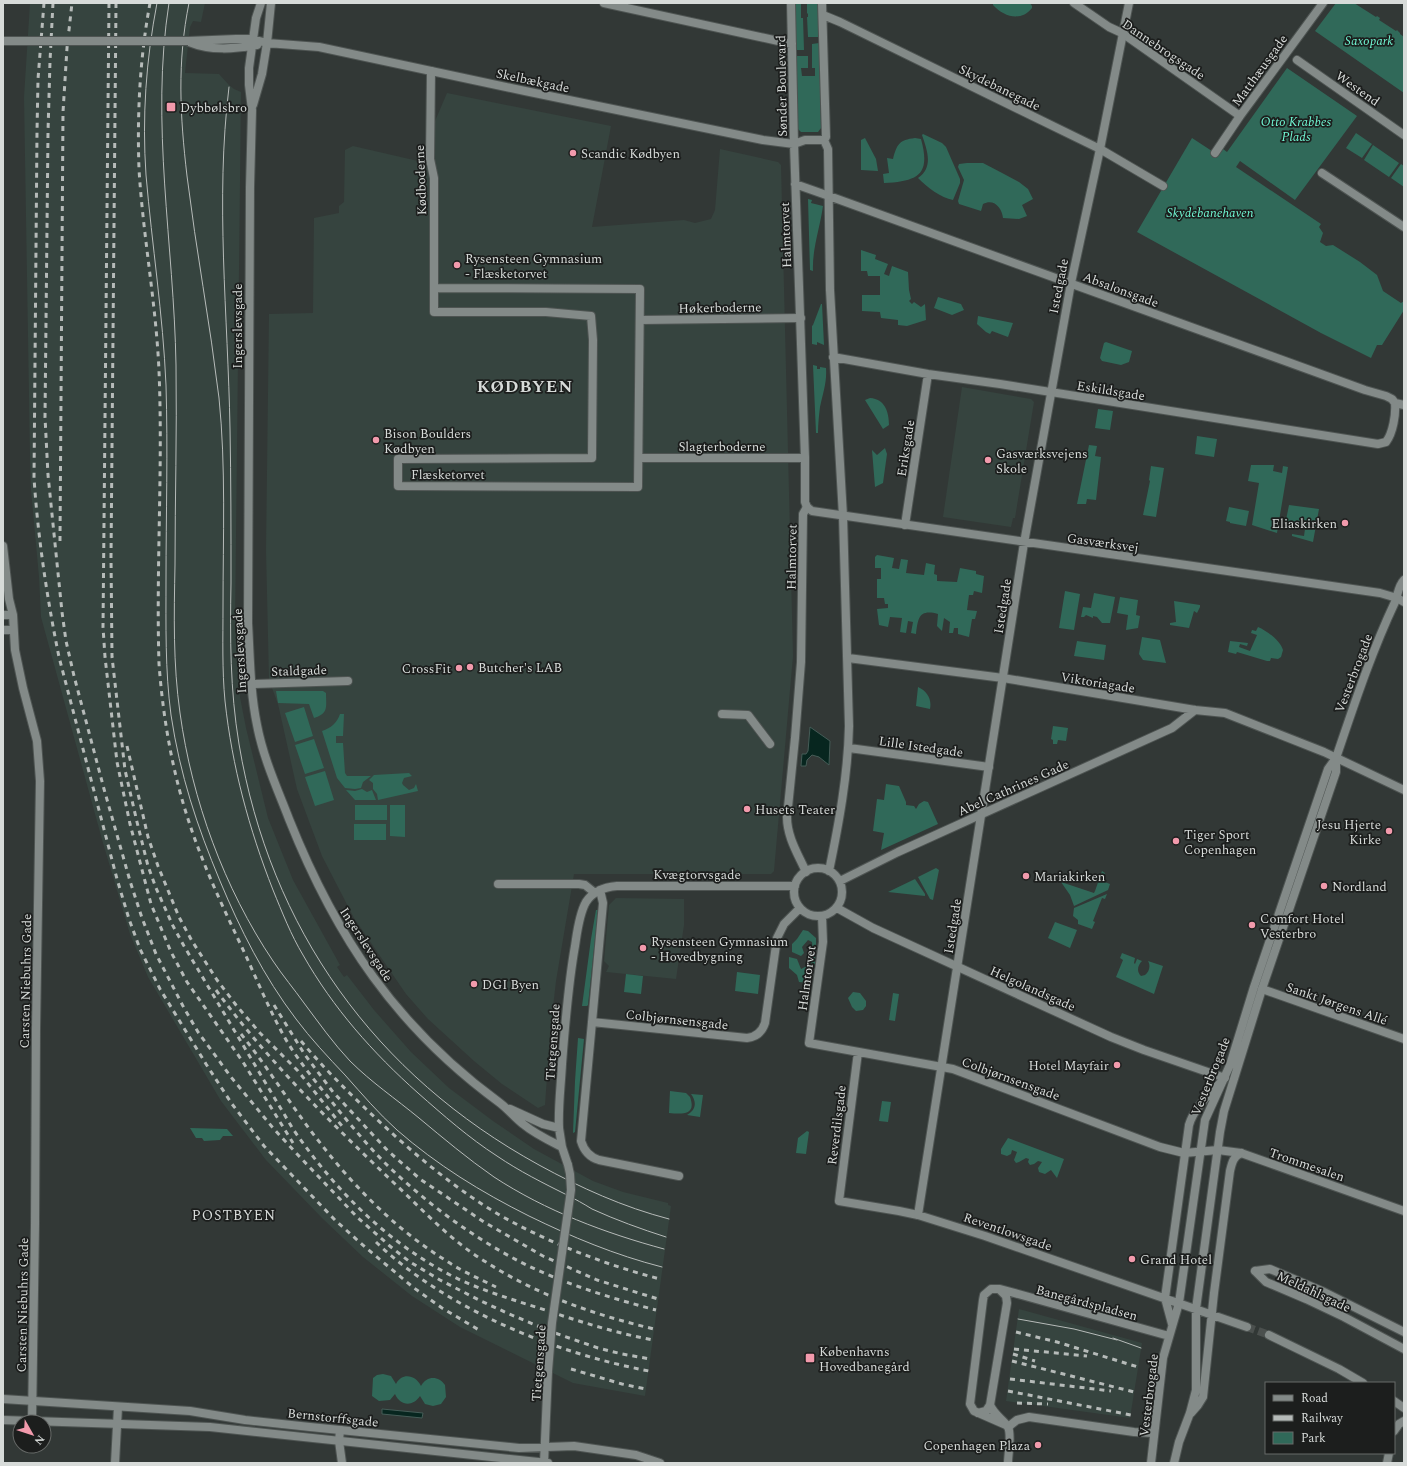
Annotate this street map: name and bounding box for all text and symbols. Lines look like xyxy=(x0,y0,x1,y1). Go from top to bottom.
street label: Dannebrogsgade xyxy=(1118,15,1209,85)
street label: Matthæusgade xyxy=(1227,30,1293,111)
park label: Saxopark xyxy=(1345,31,1393,51)
street label: Sønder Boulevard xyxy=(771,35,793,137)
street label: Skydebanegade xyxy=(955,60,1044,116)
street label: Skelbækgade xyxy=(494,63,571,99)
street label: Westend xyxy=(1331,66,1384,111)
place label: Dybbølsbro xyxy=(180,98,247,118)
marker: Dybbølsbro xyxy=(165,101,177,113)
park label: Otto Krabbes Plads xyxy=(1261,112,1332,147)
street label: Kødboderne xyxy=(410,144,432,216)
place label: Scandic Kødbyen xyxy=(581,144,680,164)
marker: Scandic Kødbyen xyxy=(568,148,578,158)
street label: Halmtorvet xyxy=(775,201,797,268)
park label: Skydebanehaven xyxy=(1166,203,1254,223)
place label: Rysensteen Gymnasium - Flæsketorvet xyxy=(465,249,602,284)
street label: Istedgade xyxy=(1044,257,1074,315)
marker: Rysensteen Gymnasium - Flæsketorvet xyxy=(452,260,462,270)
street label: Absalonsgade xyxy=(1080,267,1161,313)
street label: Ingerslevsgade xyxy=(228,283,248,369)
street label: Høkerboderne xyxy=(678,297,762,319)
district label: KØDBYEN xyxy=(477,374,573,400)
street label: Eskildsgade xyxy=(1075,376,1146,406)
street label: Eriksgade xyxy=(892,418,920,478)
place label: Bison Boulders Kødbyen xyxy=(384,424,471,459)
marker: Bison Boulders Kødbyen xyxy=(371,435,381,445)
street label: Slagterboderne xyxy=(678,437,766,457)
place label: Gasværksvejens Skole xyxy=(996,444,1088,479)
marker: Gasværksvejens Skole xyxy=(983,455,993,465)
street label: Flæsketorvet xyxy=(411,465,485,485)
place label: Eliaskirken xyxy=(1272,514,1337,534)
marker: Eliaskirken xyxy=(1340,518,1350,528)
street label: Halmtorvet xyxy=(781,524,803,590)
street label: Gasværksvej xyxy=(1066,528,1140,558)
street label: Istedgade xyxy=(989,577,1017,635)
street label: Ingerslevsgade xyxy=(228,608,252,694)
street label: Vesterbrogade xyxy=(1330,631,1378,716)
place label: Butcher's LAB xyxy=(478,658,562,678)
place label: CrossFit xyxy=(402,659,451,679)
street label: Staldgade xyxy=(271,660,327,682)
marker: Butcher's LAB xyxy=(465,662,475,672)
marker: CrossFit xyxy=(454,663,464,673)
street label: Viktoriagade xyxy=(1059,667,1136,699)
street label: Lille Istedgade xyxy=(877,731,964,763)
street label: Abel Cathrines Gade xyxy=(955,754,1072,821)
place label: Husets Teater xyxy=(755,800,835,820)
marker: Husets Teater xyxy=(742,804,752,814)
place label: Jesu Hjerte Kirke xyxy=(1317,815,1381,850)
place label: Tiger Sport Copenhagen xyxy=(1184,825,1257,860)
marker: Jesu Hjerte Kirke xyxy=(1384,826,1394,836)
marker: Tiger Sport Copenhagen xyxy=(1171,836,1181,846)
street label: Kvægtorvsgade xyxy=(653,865,741,885)
place label: Mariakirken xyxy=(1034,867,1106,887)
marker: Mariakirken xyxy=(1021,871,1031,881)
place label: Nordland xyxy=(1332,877,1387,897)
marker: Nordland xyxy=(1319,881,1329,891)
street label: Istedgade xyxy=(939,897,967,955)
street label: Ingerslevsgade xyxy=(335,903,398,986)
place label: Comfort Hotel Vesterbro xyxy=(1260,909,1344,944)
street label: Carsten Niebuhrs Gade xyxy=(15,913,37,1049)
marker: Comfort Hotel Vesterbro xyxy=(1247,920,1257,930)
place label: Rysensteen Gymnasium - Hovedbygning xyxy=(651,932,788,967)
marker: Rysensteen Gymnasium - Hovedbygning xyxy=(638,943,648,953)
street label: Halmtorvet xyxy=(793,944,822,1012)
street label: Helgolandsgade xyxy=(986,961,1079,1017)
place label: DGI Byen xyxy=(482,975,540,995)
street label: Sankt Jørgens Allé xyxy=(1283,977,1390,1031)
marker: DGI Byen xyxy=(469,979,479,989)
street label: Tietgensgade xyxy=(540,1003,566,1081)
street label: Colbjørnsensgade xyxy=(625,1005,729,1035)
street label: Vesterbrogade xyxy=(1186,1034,1236,1119)
street label: Colbjørnsensgade xyxy=(959,1052,1063,1106)
place label: Hotel Mayfair xyxy=(1028,1056,1109,1076)
marker: Hotel Mayfair xyxy=(1112,1060,1122,1070)
street label: Reverdilsgade xyxy=(822,1084,852,1166)
street label: Trommesalen xyxy=(1266,1143,1348,1187)
district label: POSTBYEN xyxy=(192,1205,276,1226)
street label: Reventlowsgade xyxy=(961,1207,1055,1256)
street label: Carsten Niebuhrs Gade xyxy=(12,1237,34,1373)
place label: Grand Hotel xyxy=(1140,1250,1212,1270)
marker: Grand Hotel xyxy=(1127,1254,1137,1264)
street label: Meldahlsgade xyxy=(1273,1266,1354,1318)
street label: Banegårdspladsen xyxy=(1034,1280,1140,1326)
street label: Tietgensgade xyxy=(526,1324,552,1402)
place label: Københavns Hovedbanegård xyxy=(819,1342,910,1377)
marker: Københavns Hovedbanegård xyxy=(804,1352,816,1364)
street label: Vesterbrogade xyxy=(1134,1353,1164,1438)
legend xyxy=(1265,1382,1395,1454)
text: Road xyxy=(1301,1389,1328,1408)
street label: Bernstorffsgade xyxy=(286,1403,379,1433)
text: Railway xyxy=(1301,1409,1344,1428)
north arrow xyxy=(12,1414,52,1454)
text: Park xyxy=(1301,1429,1326,1448)
text: N xyxy=(30,1431,49,1449)
place label: Copenhagen Plaza xyxy=(923,1436,1031,1456)
marker: Copenhagen Plaza xyxy=(1033,1440,1043,1450)

